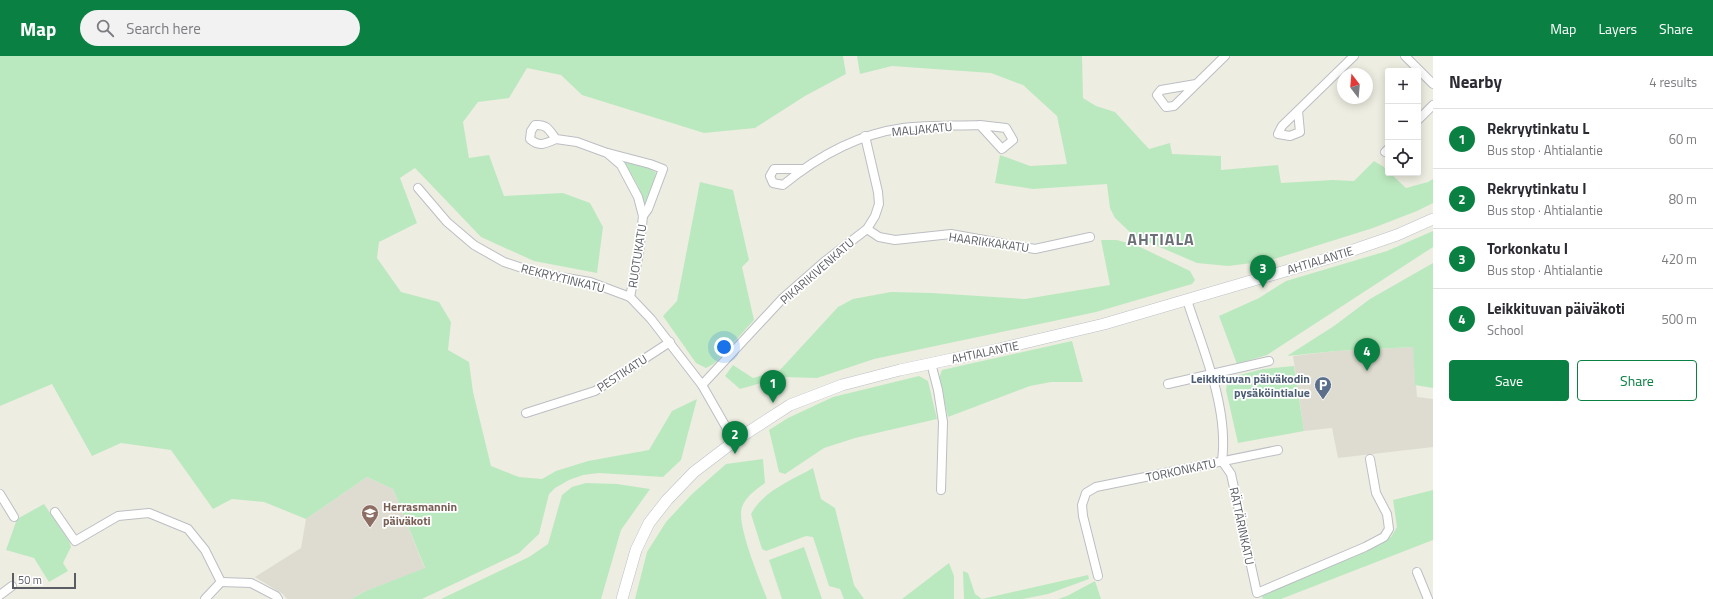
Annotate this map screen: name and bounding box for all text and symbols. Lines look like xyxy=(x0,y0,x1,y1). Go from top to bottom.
search box xyxy=(80,10,360,46)
text: Map xyxy=(20,14,56,43)
icon: search xyxy=(94,17,116,39)
text: Search here xyxy=(126,17,201,40)
text: Map xyxy=(1550,18,1576,39)
text: Layers xyxy=(1598,18,1637,39)
text: Share xyxy=(1659,18,1693,39)
north arrow xyxy=(1337,68,1373,104)
map controls xyxy=(1385,68,1421,176)
button: + xyxy=(1385,68,1421,104)
text: Nearby xyxy=(1449,69,1502,95)
text: 4 results xyxy=(1649,72,1697,92)
button: − xyxy=(1385,104,1421,140)
street label: MALJAKATU xyxy=(891,117,953,141)
text: Rekryytinkatu L xyxy=(1487,117,1589,140)
text: 1 xyxy=(1458,129,1466,149)
text: 60 m xyxy=(1669,129,1697,149)
button: locate xyxy=(1385,140,1421,176)
text: Bus stop · Ahtialantie xyxy=(1487,140,1603,160)
text: Rekryytinkatu I xyxy=(1487,177,1587,200)
text: 2 xyxy=(1458,189,1466,209)
text: 80 m xyxy=(1669,189,1697,209)
text: Bus stop · Ahtialantie xyxy=(1487,200,1603,220)
street label: RUOTUKATU xyxy=(623,223,651,289)
street label: HAARIKKAKATU xyxy=(948,227,1030,257)
district label: AHTIALA xyxy=(1127,227,1195,251)
street label: PIKARIKIVENKATU xyxy=(776,233,858,309)
text: Torkonkatu I xyxy=(1487,237,1568,260)
street label: AHTIALANTIE xyxy=(1284,241,1356,279)
text: 3 xyxy=(1458,249,1466,269)
text: 420 m xyxy=(1661,249,1697,269)
pin: 3 xyxy=(1250,255,1276,288)
street label: REKRYYTINKATU xyxy=(519,258,607,298)
text: Bus stop · Ahtialantie xyxy=(1487,260,1603,280)
text: Leikkituvan päiväkoti xyxy=(1487,297,1625,320)
text: 4 xyxy=(1458,309,1466,329)
text: 500 m xyxy=(1661,309,1697,329)
text: School xyxy=(1487,320,1523,340)
street label: AHTIALANTIE xyxy=(949,336,1021,368)
your location xyxy=(714,337,734,357)
pin: 4 xyxy=(1354,338,1380,371)
street label: PESTIKATU xyxy=(593,350,651,396)
button: Save xyxy=(1449,360,1569,401)
button: Share xyxy=(1577,360,1697,401)
place label: Leikkituvan päiväkodin pysäköintialue xyxy=(1191,369,1310,402)
pin: 1 xyxy=(760,370,786,403)
parking icon: Leikkituvan päiväkodin pysäköintialue xyxy=(1313,375,1333,400)
pin: 2 xyxy=(722,421,748,454)
street label: TORKONKATU xyxy=(1144,453,1218,487)
street label: RÄTTÄRINKATU xyxy=(1224,485,1260,567)
place label: Herrasmannin päiväkoti xyxy=(383,497,457,530)
school or university icon: Herrasmannin päiväkoti xyxy=(360,503,380,528)
scale bar xyxy=(12,571,76,590)
text: 50 m xyxy=(18,572,42,588)

